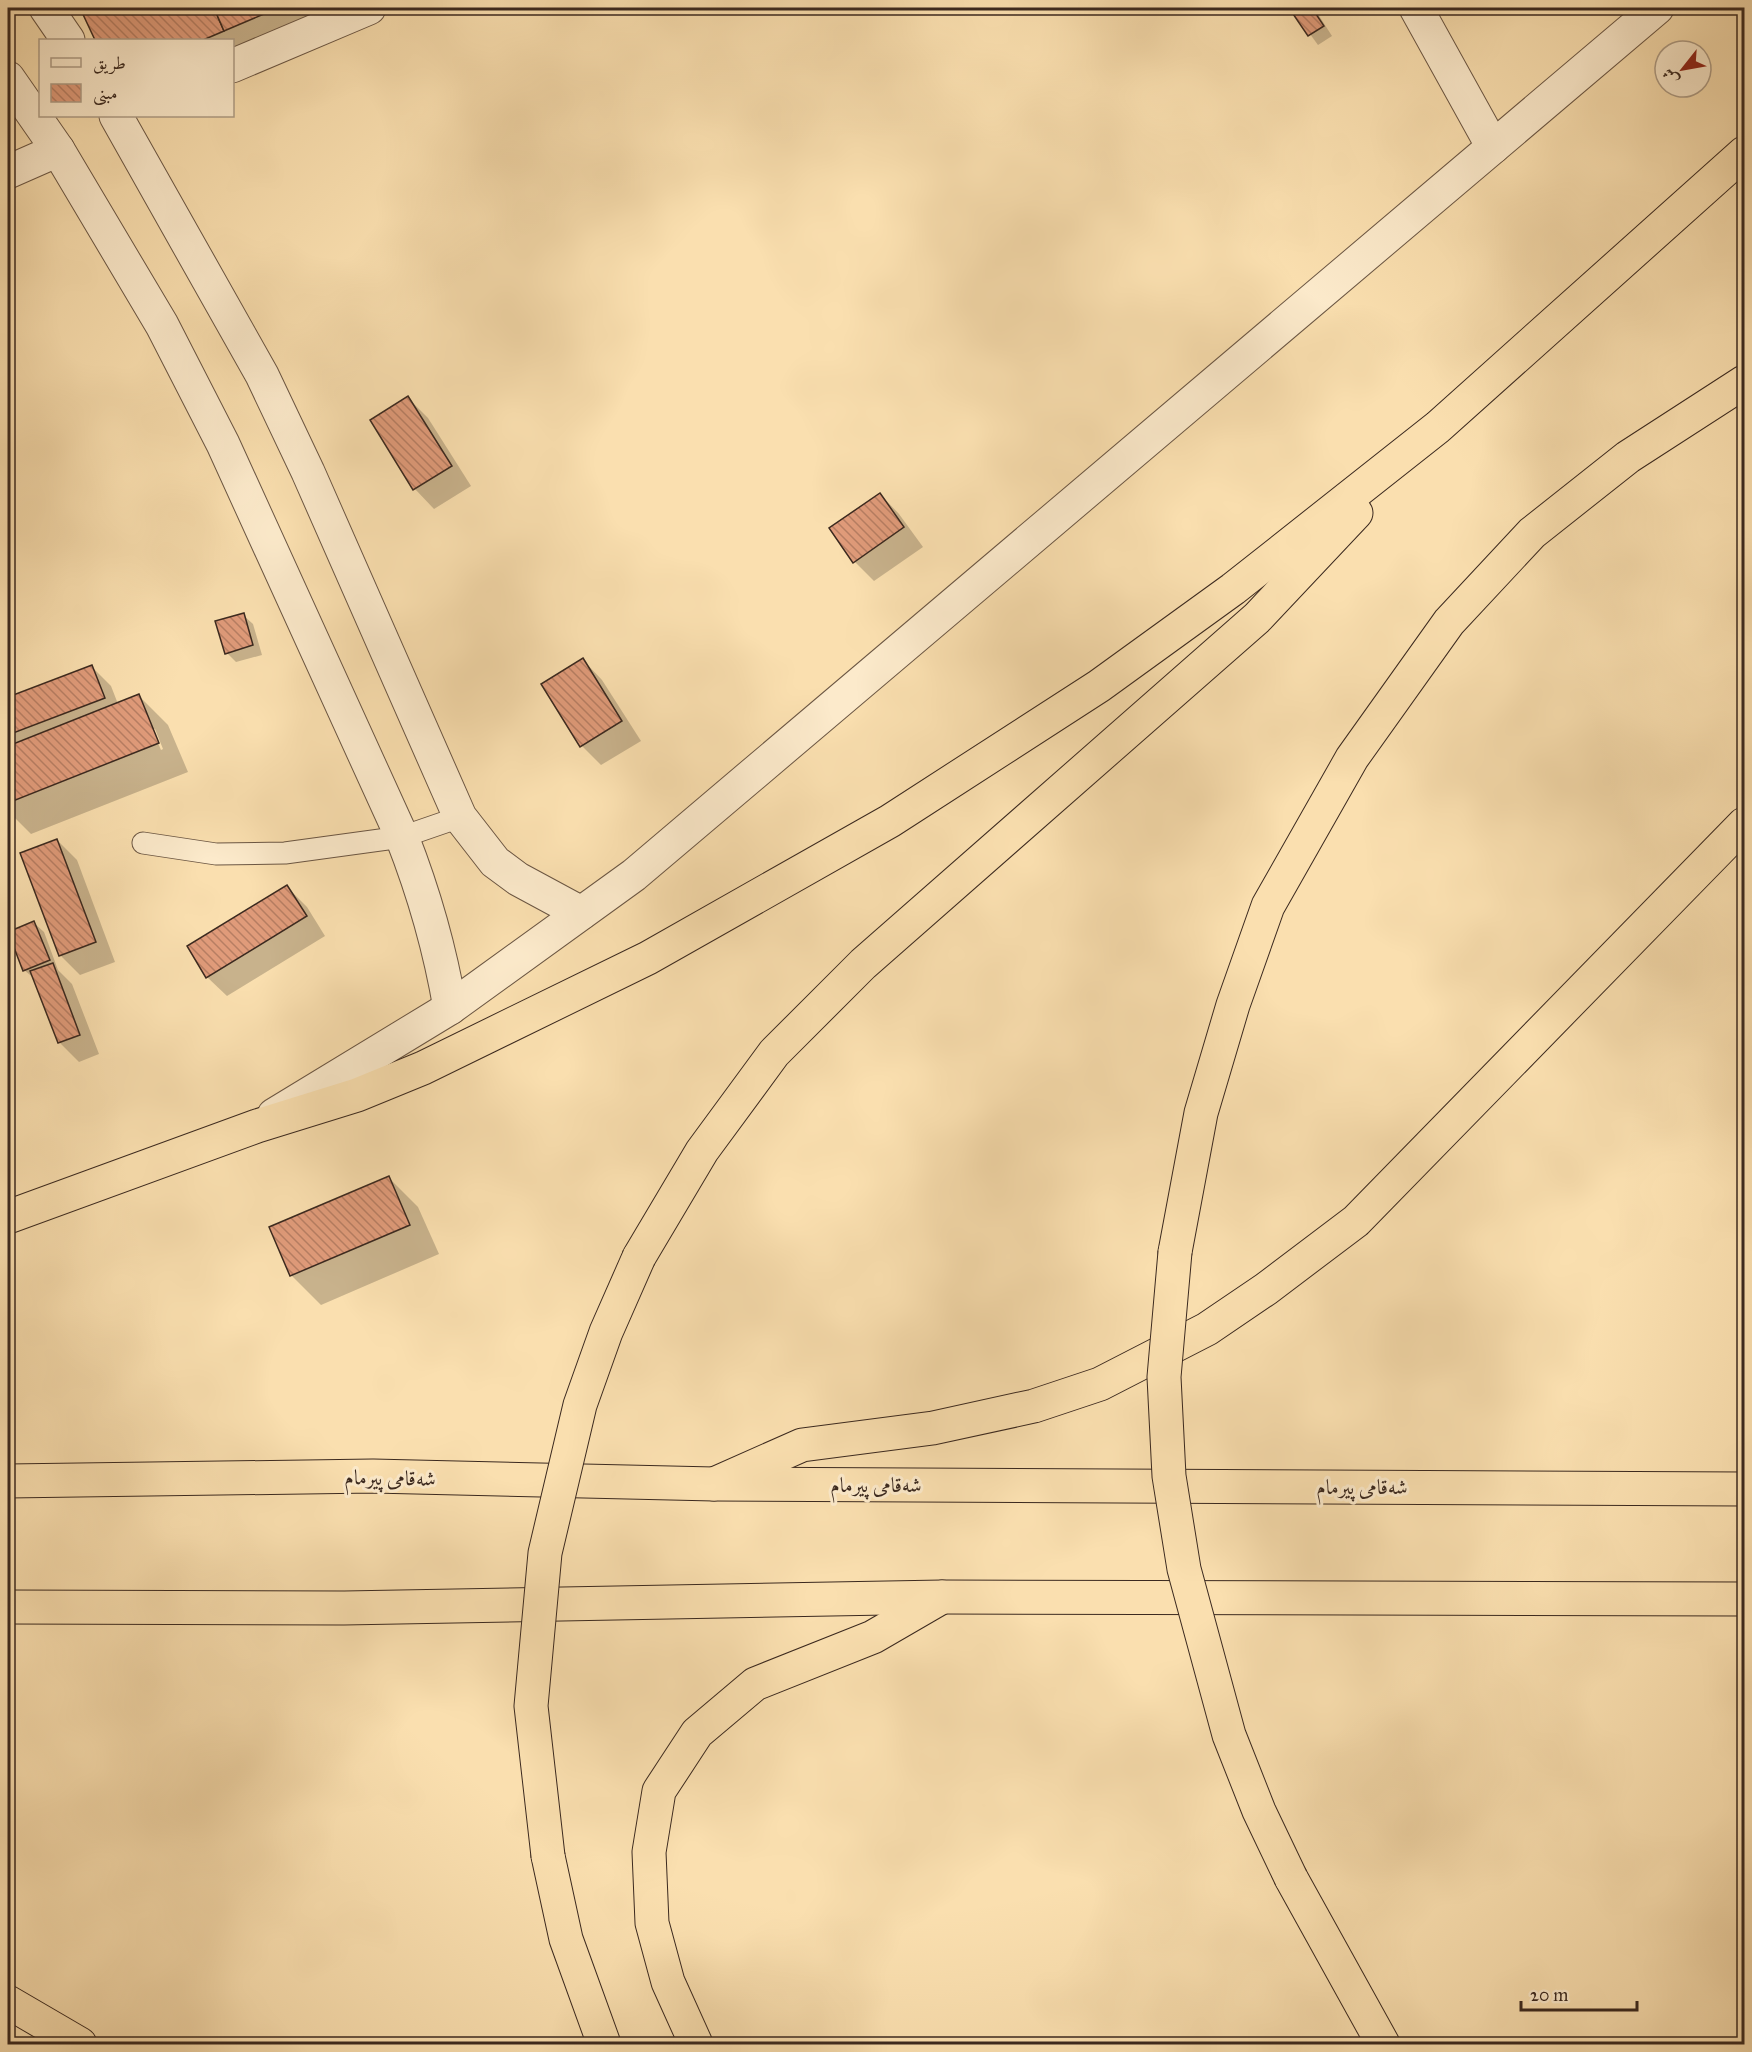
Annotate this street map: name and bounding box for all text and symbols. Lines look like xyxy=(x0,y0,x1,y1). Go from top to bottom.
legend xyxy=(39,39,234,117)
north arrow xyxy=(1653,39,1713,99)
text: طريق xyxy=(93,52,126,75)
text: ش xyxy=(1658,65,1683,88)
text: مبنى xyxy=(93,82,118,106)
street label: شەقامی پیرمام xyxy=(344,1464,436,1497)
street label: شەقامی پیرمام xyxy=(830,1472,922,1503)
street label: شەقامی پیرمام xyxy=(1316,1474,1408,1505)
scale bar xyxy=(1521,1974,1636,2012)
text: 20 m xyxy=(1530,1984,1568,2006)

